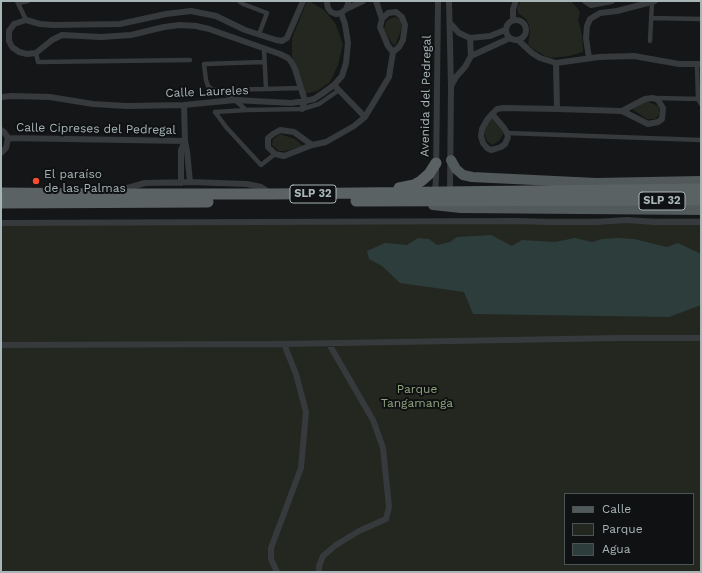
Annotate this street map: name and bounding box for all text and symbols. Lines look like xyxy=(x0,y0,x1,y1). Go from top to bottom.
street label: Avenida del Pedregal xyxy=(418,35,434,157)
street label: Calle Laureles xyxy=(165,83,249,101)
street label: Calle Cipreses del Pedregal xyxy=(16,120,176,138)
place label: El paraíso de las Palmas xyxy=(44,167,126,195)
marker: El paraíso de las Palmas xyxy=(31,176,41,186)
road number: SLP 32 xyxy=(290,185,336,203)
road number: SLP 32 xyxy=(639,192,685,210)
park label: Parque Tangamanga xyxy=(381,382,453,410)
legend xyxy=(564,493,694,565)
text: Calle xyxy=(602,502,631,516)
text: Parque xyxy=(602,522,643,536)
text: Agua xyxy=(602,542,631,556)

